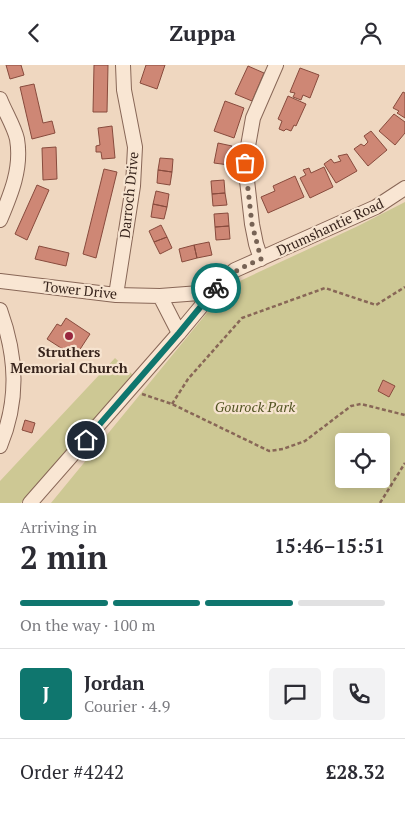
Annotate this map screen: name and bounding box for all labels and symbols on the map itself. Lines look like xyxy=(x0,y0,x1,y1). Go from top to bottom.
pin xyxy=(224,142,266,184)
street label: Darroch Drive xyxy=(115,151,142,239)
street label: Drumshantie Road xyxy=(273,193,387,260)
courier xyxy=(191,263,241,313)
street label: Tower Drive xyxy=(42,276,118,303)
marker: Struthers Memorial Church xyxy=(63,330,75,342)
place label: Struthers Memorial Church xyxy=(10,342,128,377)
park label: Gourock Park xyxy=(215,397,296,416)
pin xyxy=(65,419,107,461)

